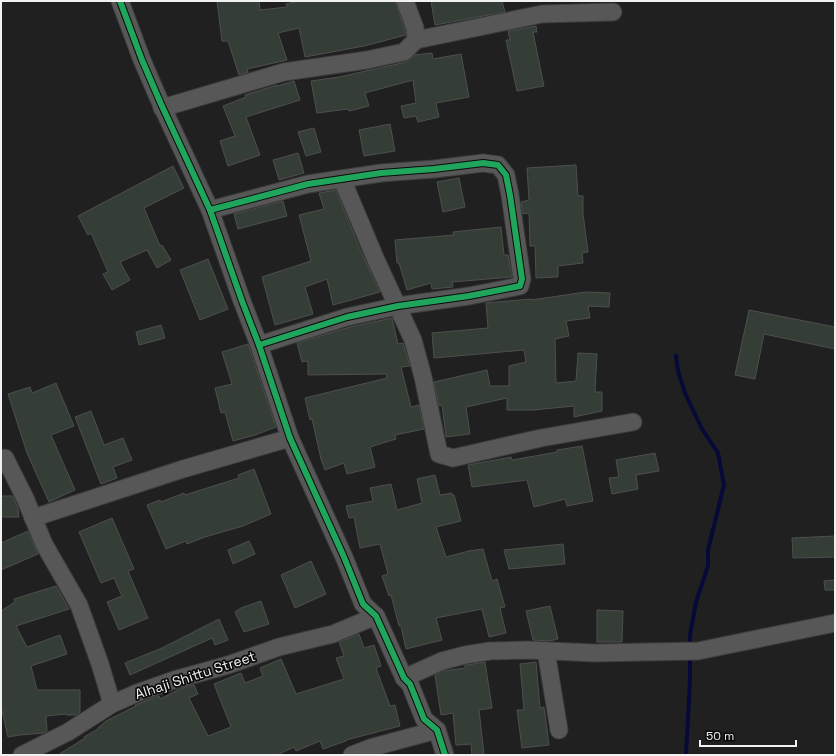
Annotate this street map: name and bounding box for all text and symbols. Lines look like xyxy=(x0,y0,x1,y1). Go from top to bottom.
street label: Alhaji Shittu Street xyxy=(132,647,258,703)
scale bar xyxy=(700,722,796,748)
text: 50 m xyxy=(706,728,734,744)

